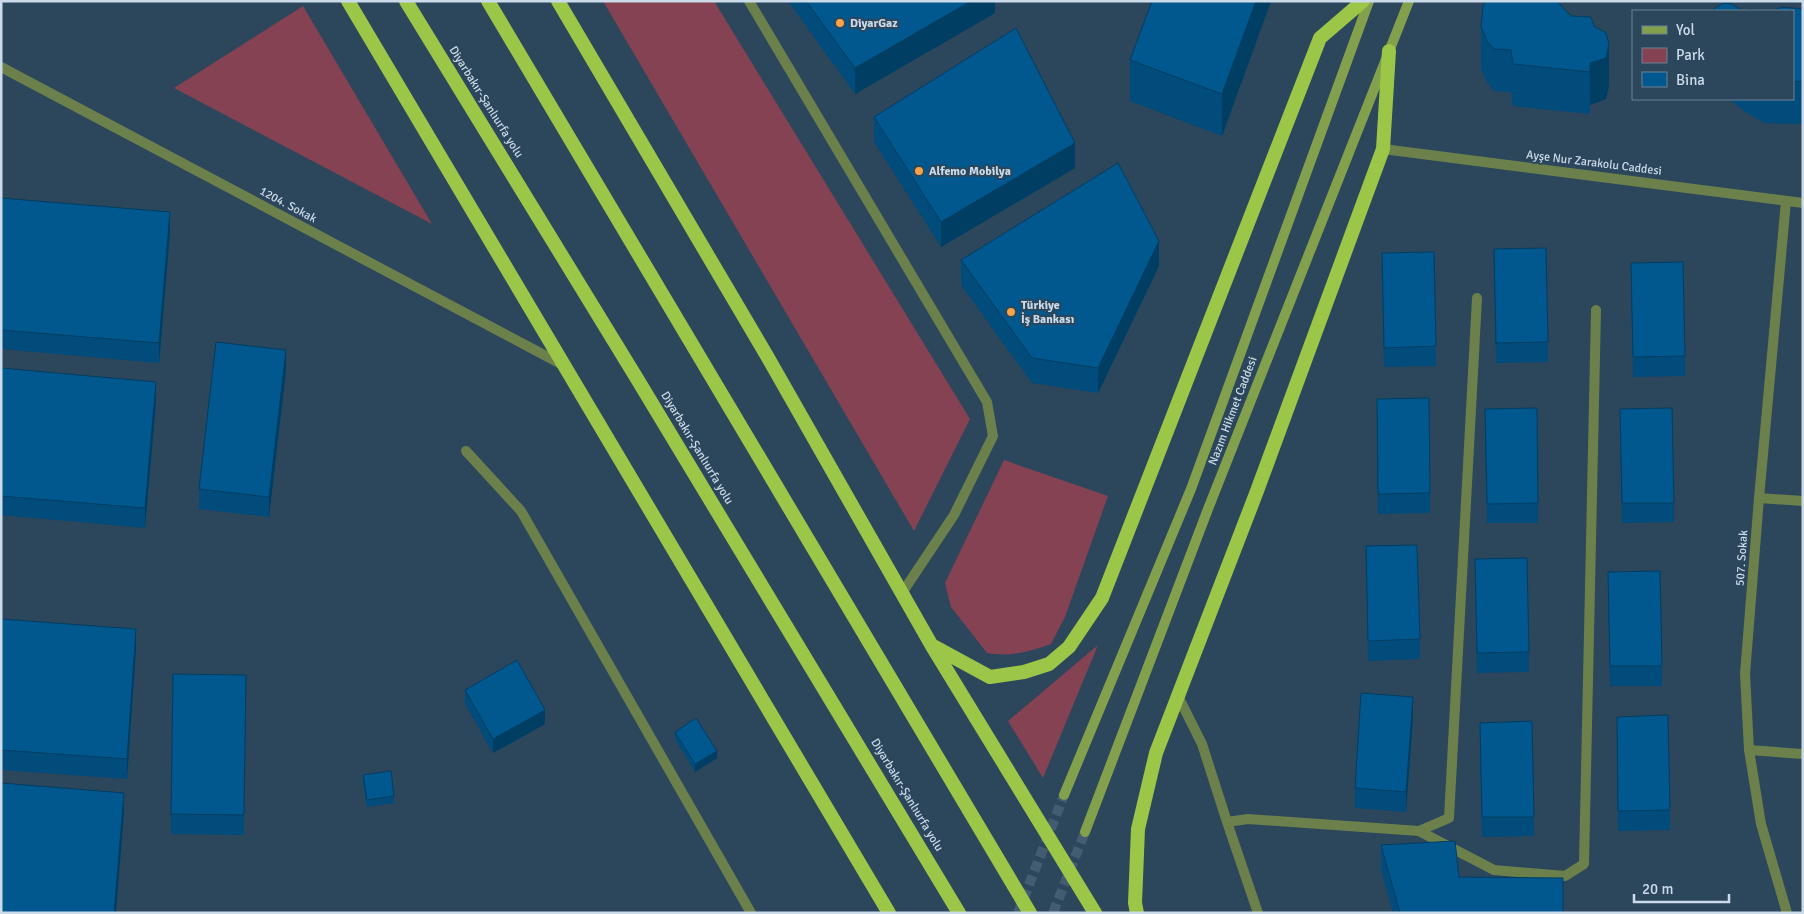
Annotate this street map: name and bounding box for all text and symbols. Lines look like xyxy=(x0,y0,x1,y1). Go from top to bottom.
legend xyxy=(1632,10,1794,100)
place label: DiyarGaz xyxy=(850,16,898,31)
marker: DiyarGaz xyxy=(834,17,846,29)
text: Yol xyxy=(1676,21,1695,39)
street label: Diyarbakır-Şanlıurfa yolu xyxy=(445,43,527,161)
text: Park xyxy=(1676,46,1705,64)
text: Bina xyxy=(1676,71,1705,89)
street label: Ayşe Nur Zarakolu Caddesi xyxy=(1525,147,1663,179)
place label: Alfemo Mobilya xyxy=(929,164,1011,179)
marker: Alfemo Mobilya xyxy=(913,165,925,177)
street label: 1204. Sokak xyxy=(257,184,319,226)
place label: Türkiye İş Bankası xyxy=(1021,298,1074,327)
marker: Türkiye İş Bankası xyxy=(1005,306,1017,318)
street label: Nazım Hikmet Caddesi xyxy=(1205,355,1261,467)
street label: Diyarbakır-Şanlıurfa yolu xyxy=(657,389,737,507)
street label: 507. Sokak xyxy=(1733,529,1751,587)
street label: Diyarbakır-Şanlıurfa yolu xyxy=(867,736,947,854)
scale bar xyxy=(1634,872,1729,904)
text: 20 m xyxy=(1642,880,1673,898)

